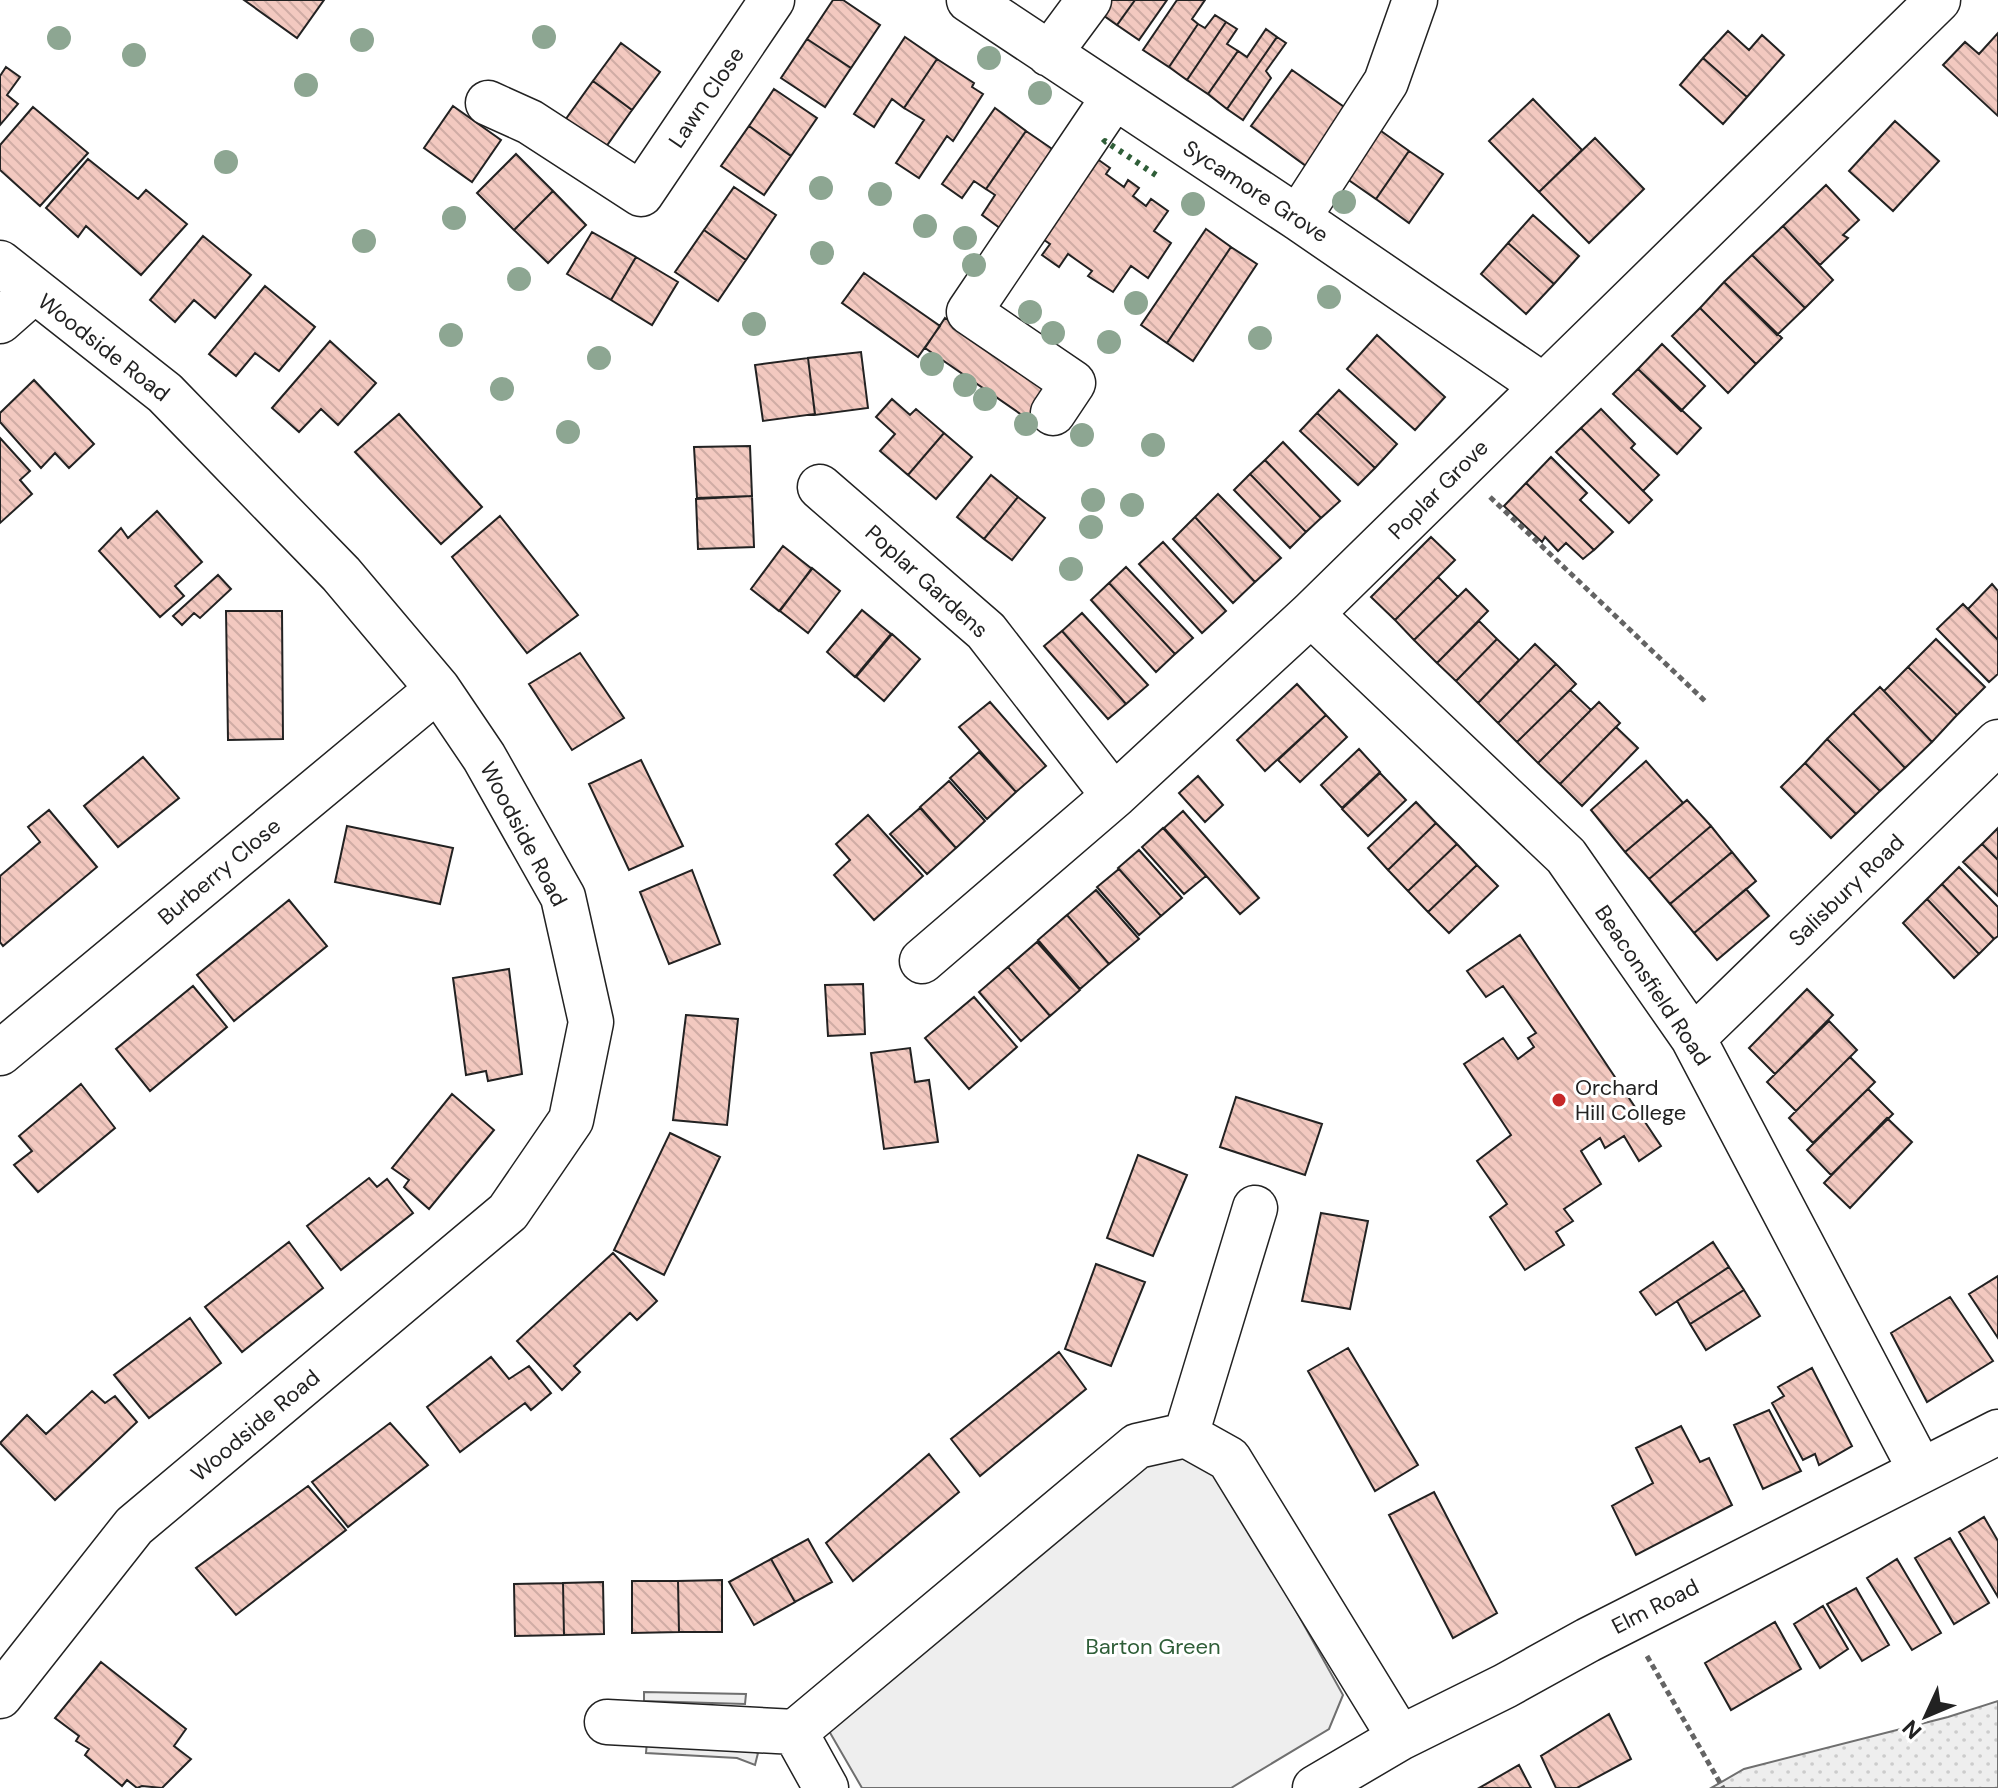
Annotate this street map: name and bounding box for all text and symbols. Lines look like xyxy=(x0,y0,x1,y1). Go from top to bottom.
street label: Lawn Close xyxy=(662,41,751,153)
street label: Sycamore Grove xyxy=(1178,134,1334,249)
street label: Woodside Road xyxy=(32,287,176,408)
street label: Poplar Grove xyxy=(1382,433,1495,546)
street label: Poplar Gardens xyxy=(859,518,994,644)
street label: Woodside Road xyxy=(473,757,574,912)
street label: Burberry Close xyxy=(152,811,287,931)
street label: Salisbury Road xyxy=(1782,828,1910,953)
street label: Beaconsfield Road xyxy=(1588,899,1717,1071)
place label: Orchard Hill College xyxy=(1575,1073,1686,1127)
marker: Orchard Hill College xyxy=(1550,1091,1568,1109)
street label: Woodside Road xyxy=(185,1363,326,1488)
street label: Elm Road xyxy=(1607,1572,1704,1641)
park label: Barton Green xyxy=(1085,1632,1221,1661)
north arrow xyxy=(1886,1676,1966,1756)
text: N xyxy=(1896,1714,1928,1745)

